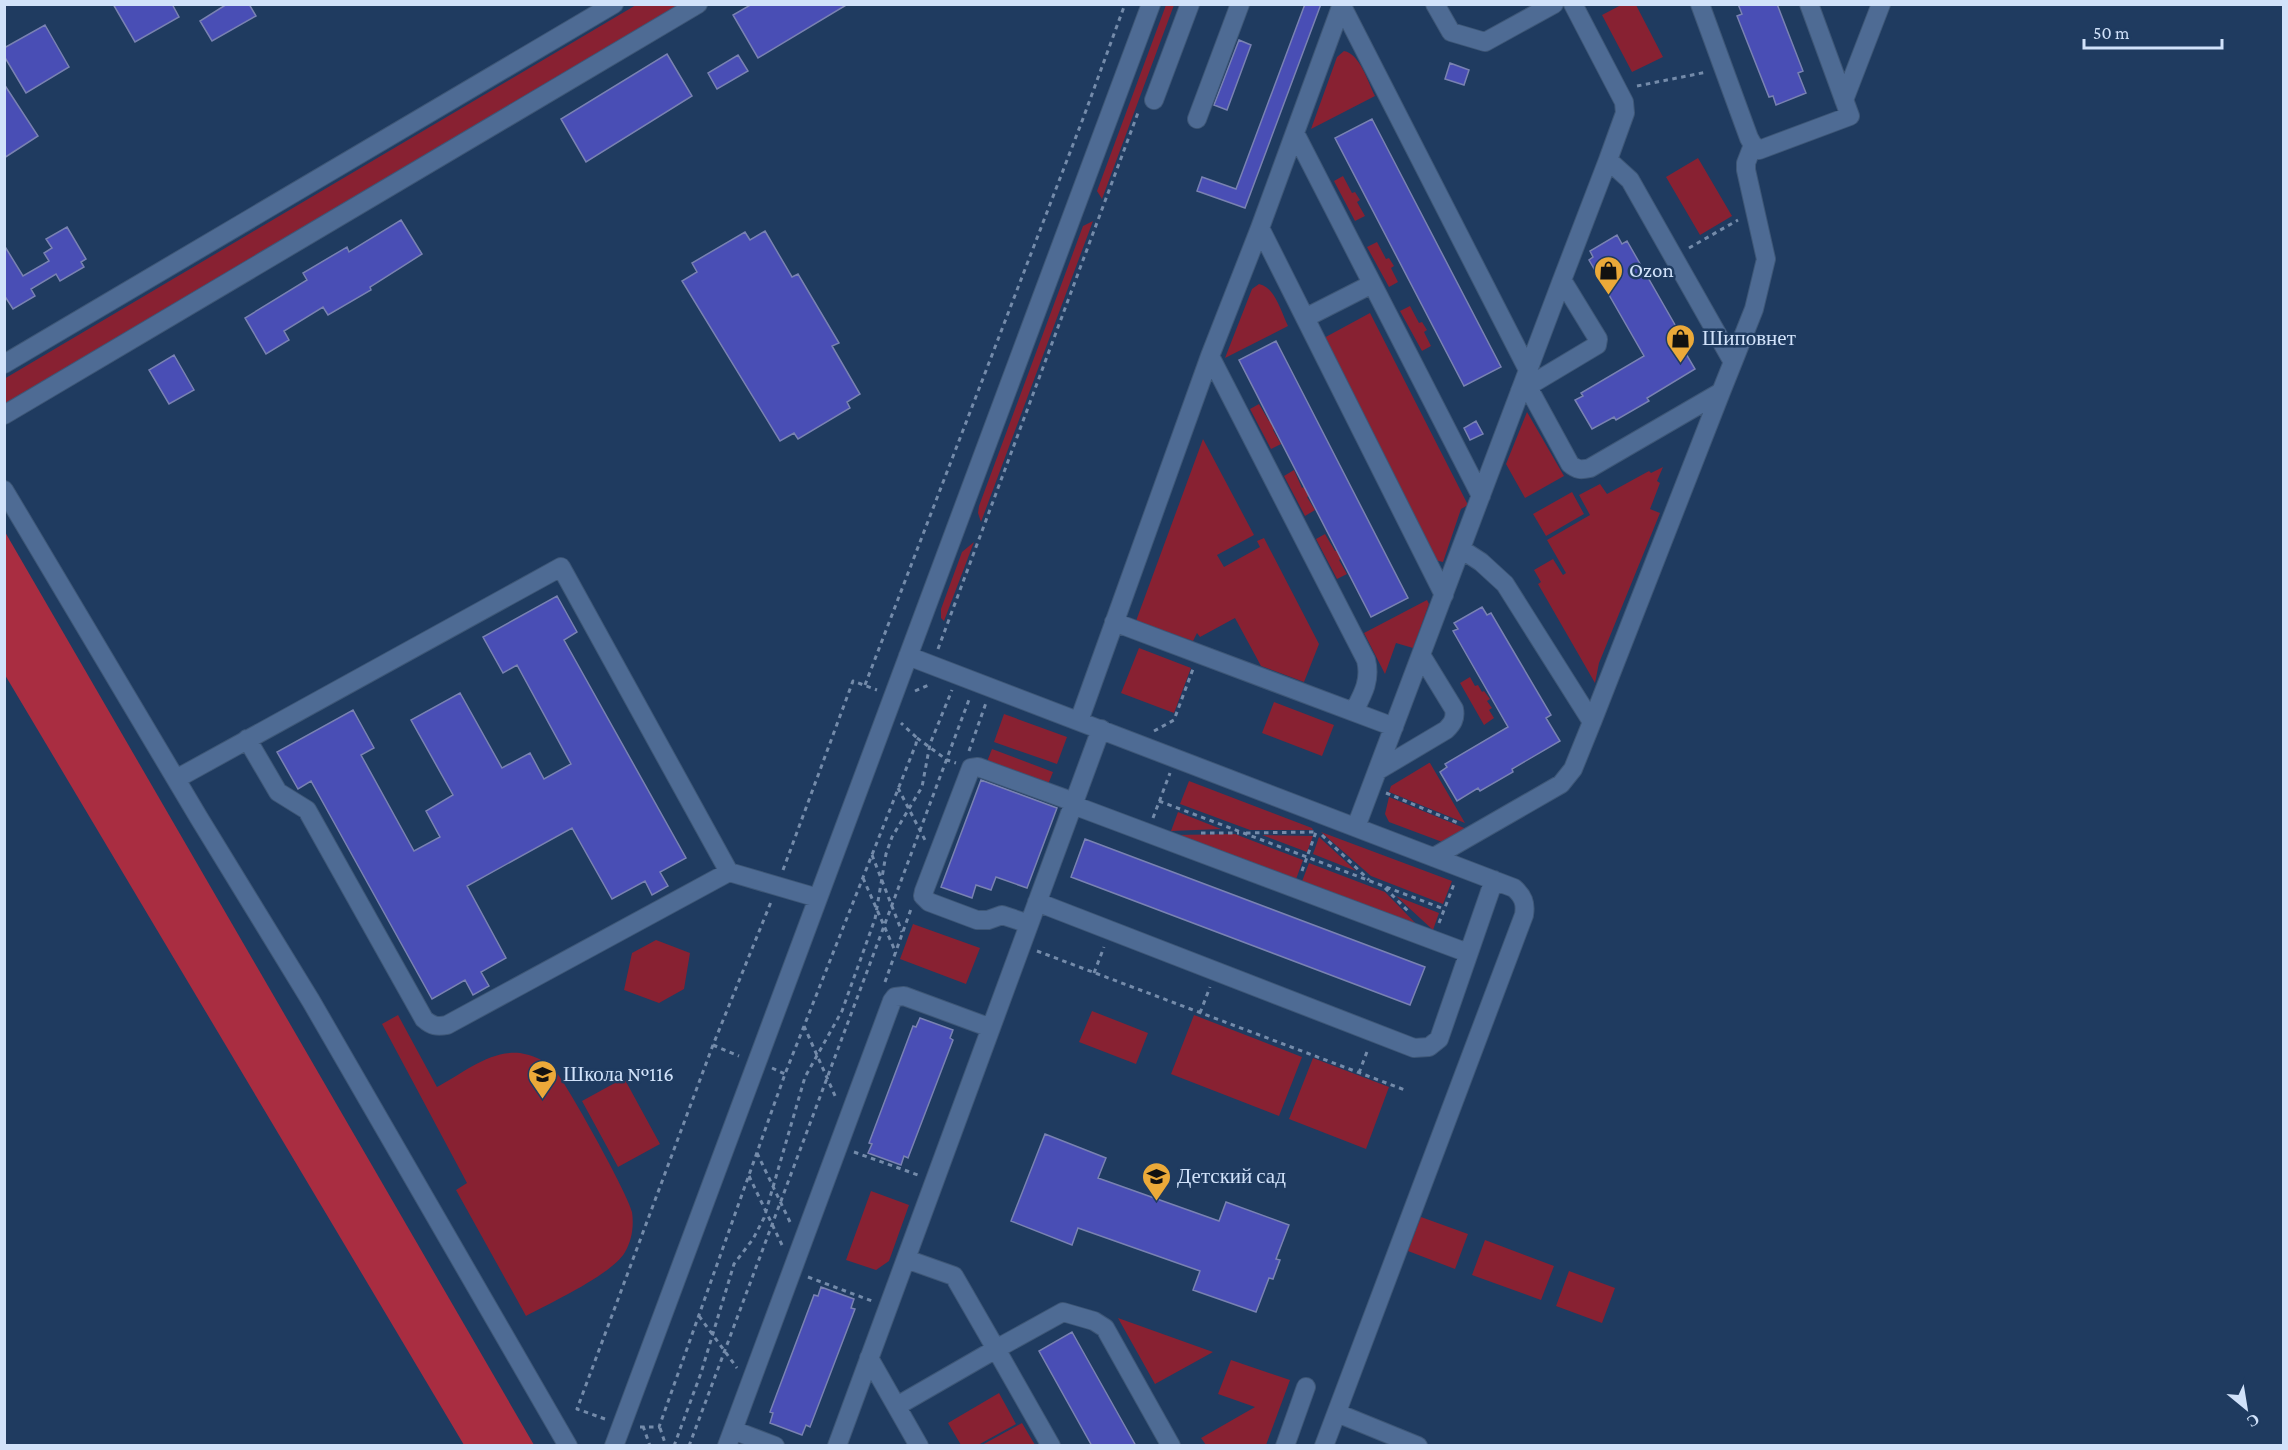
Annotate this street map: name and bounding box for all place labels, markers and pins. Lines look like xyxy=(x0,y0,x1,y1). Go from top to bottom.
shop icon: Ozon xyxy=(1592,254,1624,296)
place label: Ozon xyxy=(1629,258,1674,282)
shop icon: Шиповнет xyxy=(1665,322,1697,364)
place label: Шиповнет xyxy=(1702,326,1796,350)
school or university icon: Школа №116 xyxy=(526,1058,558,1100)
place label: Школа №116 xyxy=(563,1062,674,1086)
school or university icon: Детский сад xyxy=(1140,1160,1172,1202)
place label: Детский сад xyxy=(1177,1164,1286,1188)

